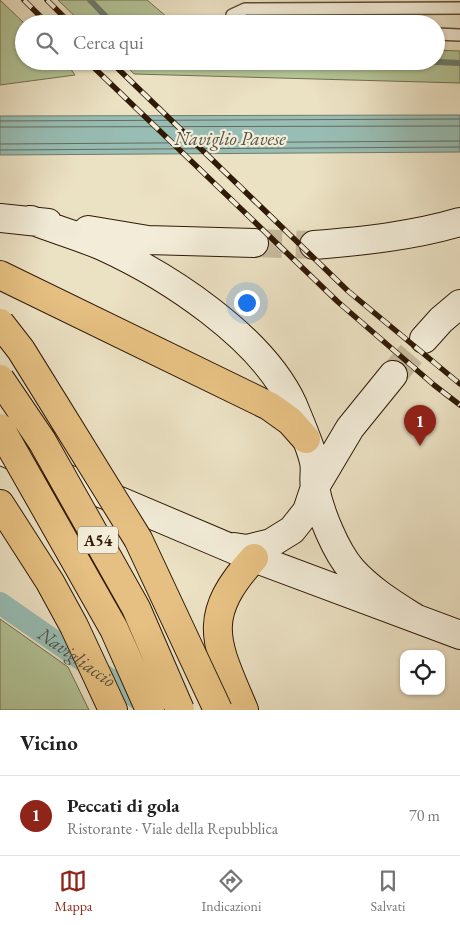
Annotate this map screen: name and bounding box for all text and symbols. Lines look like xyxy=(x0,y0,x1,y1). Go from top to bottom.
search box xyxy=(15,15,445,70)
icon: search xyxy=(33,29,61,57)
text: Cerca qui xyxy=(73,30,144,55)
water label: Naviglio Pavese xyxy=(173,126,286,151)
your location xyxy=(234,290,260,316)
pin: 1 xyxy=(404,405,436,446)
road number: A54 xyxy=(78,526,118,554)
water label: Navigliaccio xyxy=(32,621,121,693)
map controls xyxy=(400,650,445,695)
button: locate xyxy=(400,650,445,695)
text: Vicino xyxy=(20,729,78,756)
text: Peccati di gola xyxy=(67,793,180,818)
text: 1 xyxy=(32,805,40,826)
text: 70 m xyxy=(409,805,440,826)
text: Ristorante · Viale della Repubblica xyxy=(67,818,278,839)
tab: Mappa xyxy=(55,867,92,915)
tab: Indicazioni xyxy=(202,867,261,915)
tab: Salvati xyxy=(371,867,405,915)

